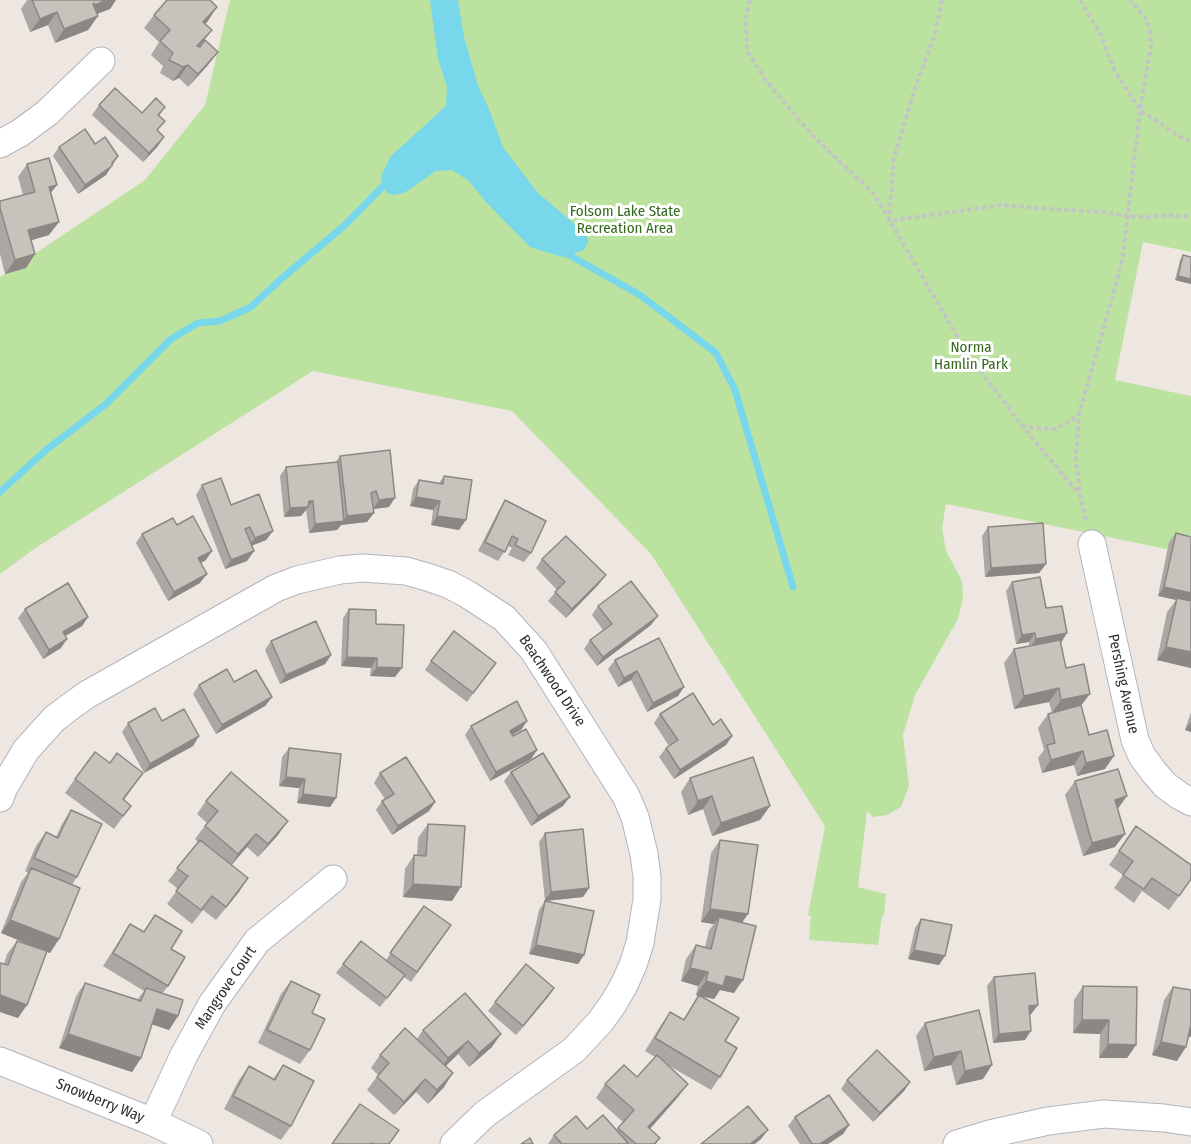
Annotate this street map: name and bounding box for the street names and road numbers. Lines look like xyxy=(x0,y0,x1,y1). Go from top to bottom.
street label: Beachwood Drive xyxy=(515,632,589,730)
street label: Pershing Avenue xyxy=(1104,633,1142,735)
street label: Mangrove Court xyxy=(192,943,260,1033)
street label: Snowberry Way xyxy=(53,1075,147,1127)

